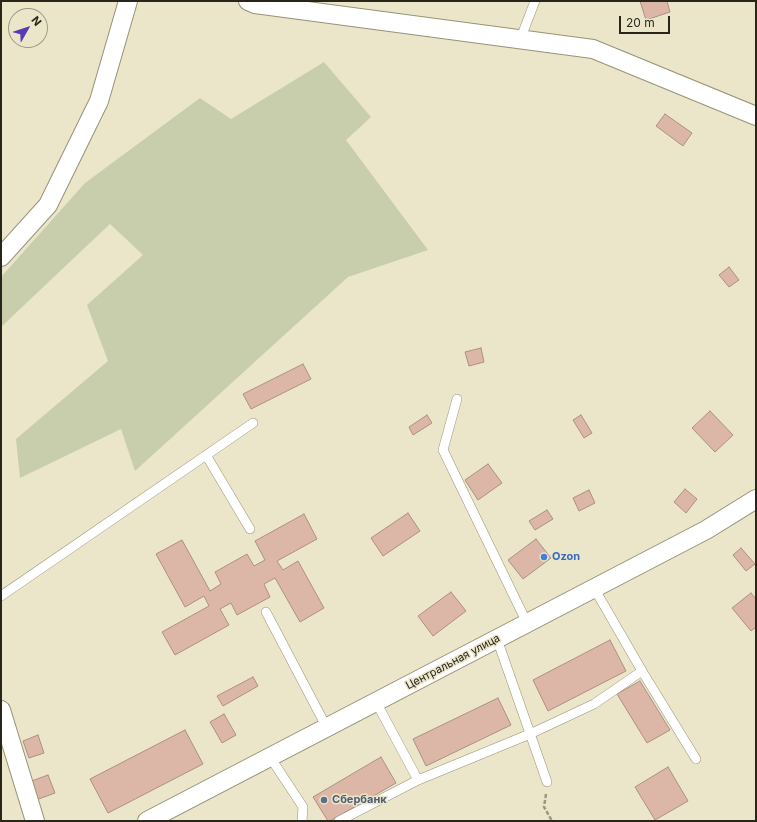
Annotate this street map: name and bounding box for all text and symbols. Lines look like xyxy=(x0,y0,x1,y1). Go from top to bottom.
north arrow xyxy=(8,8,48,48)
scale bar xyxy=(621,8,672,34)
text: N xyxy=(28,13,45,29)
text: 20 m xyxy=(626,15,655,30)
place label: Ozon xyxy=(552,550,580,564)
marker: Ozon xyxy=(539,552,549,562)
street label: Центральная улица xyxy=(404,632,502,692)
place label: Сбербанк xyxy=(332,793,387,807)
marker: Сбербанк xyxy=(319,795,329,805)

